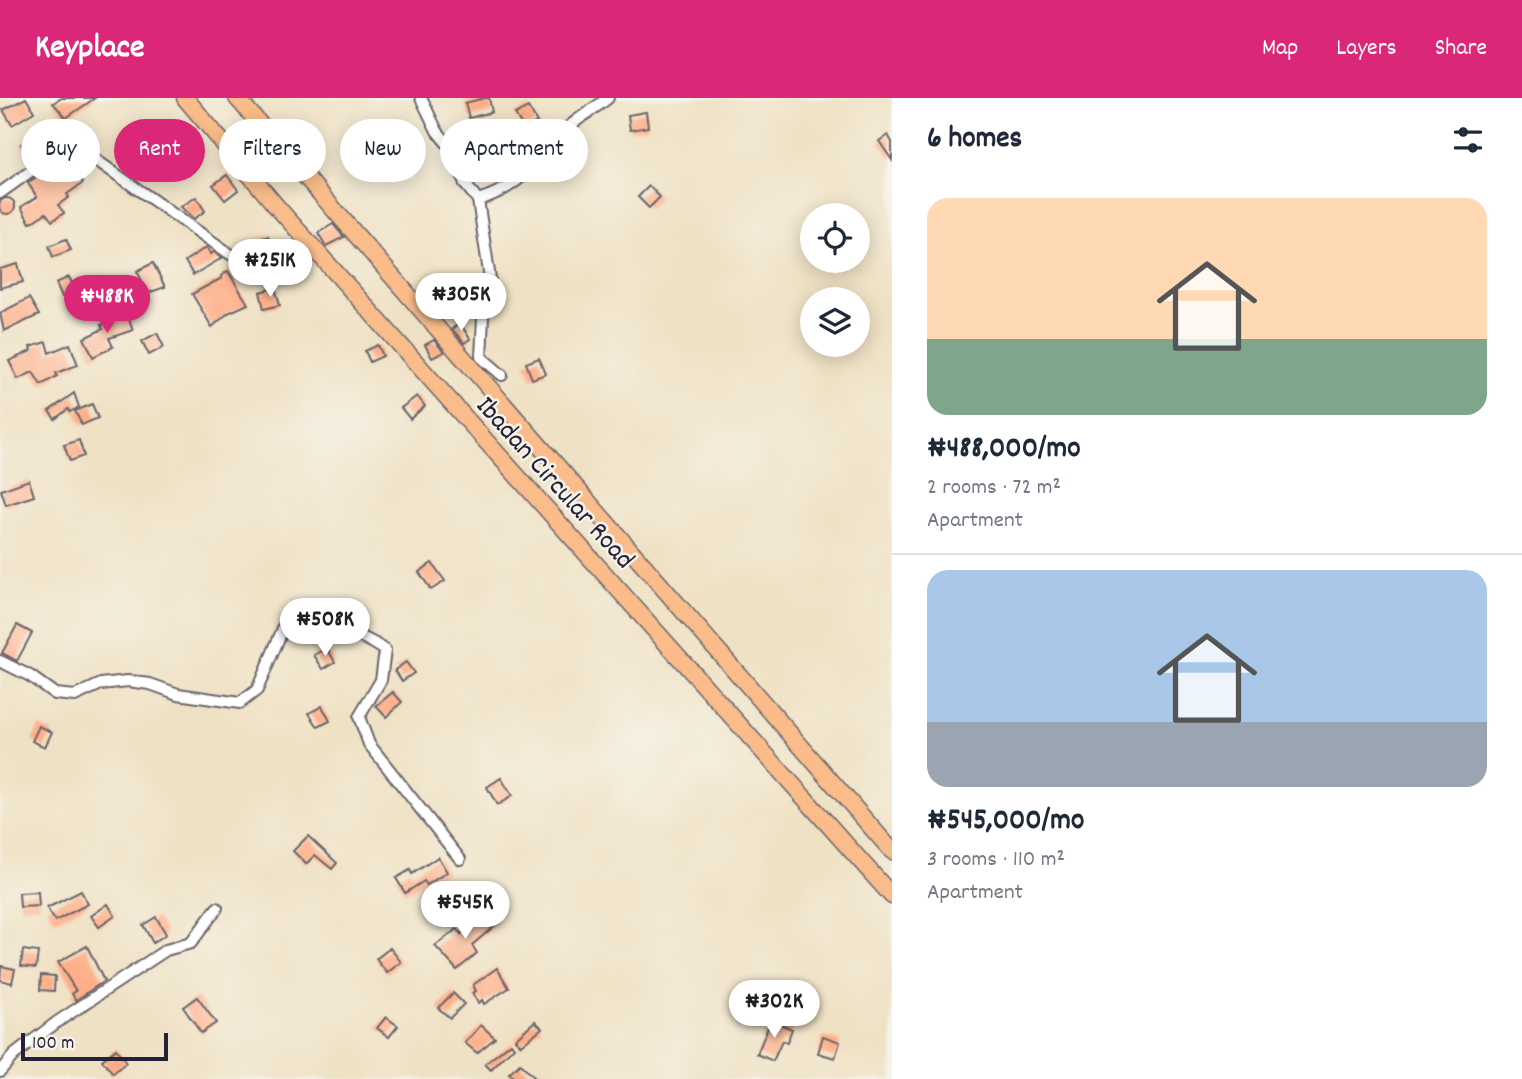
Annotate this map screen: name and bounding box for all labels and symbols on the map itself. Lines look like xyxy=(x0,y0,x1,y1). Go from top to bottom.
pin: ₦251K xyxy=(221,240,319,299)
pin: ₦305K xyxy=(412,274,510,333)
pin: ₦488K xyxy=(58,275,156,335)
street label: Ibadan Circular Road xyxy=(464,389,642,580)
pin: ₦508K xyxy=(276,598,374,658)
pin: ₦545K xyxy=(416,882,514,941)
pin: ₦302K xyxy=(725,981,823,1040)
scale bar xyxy=(21,1030,168,1062)

